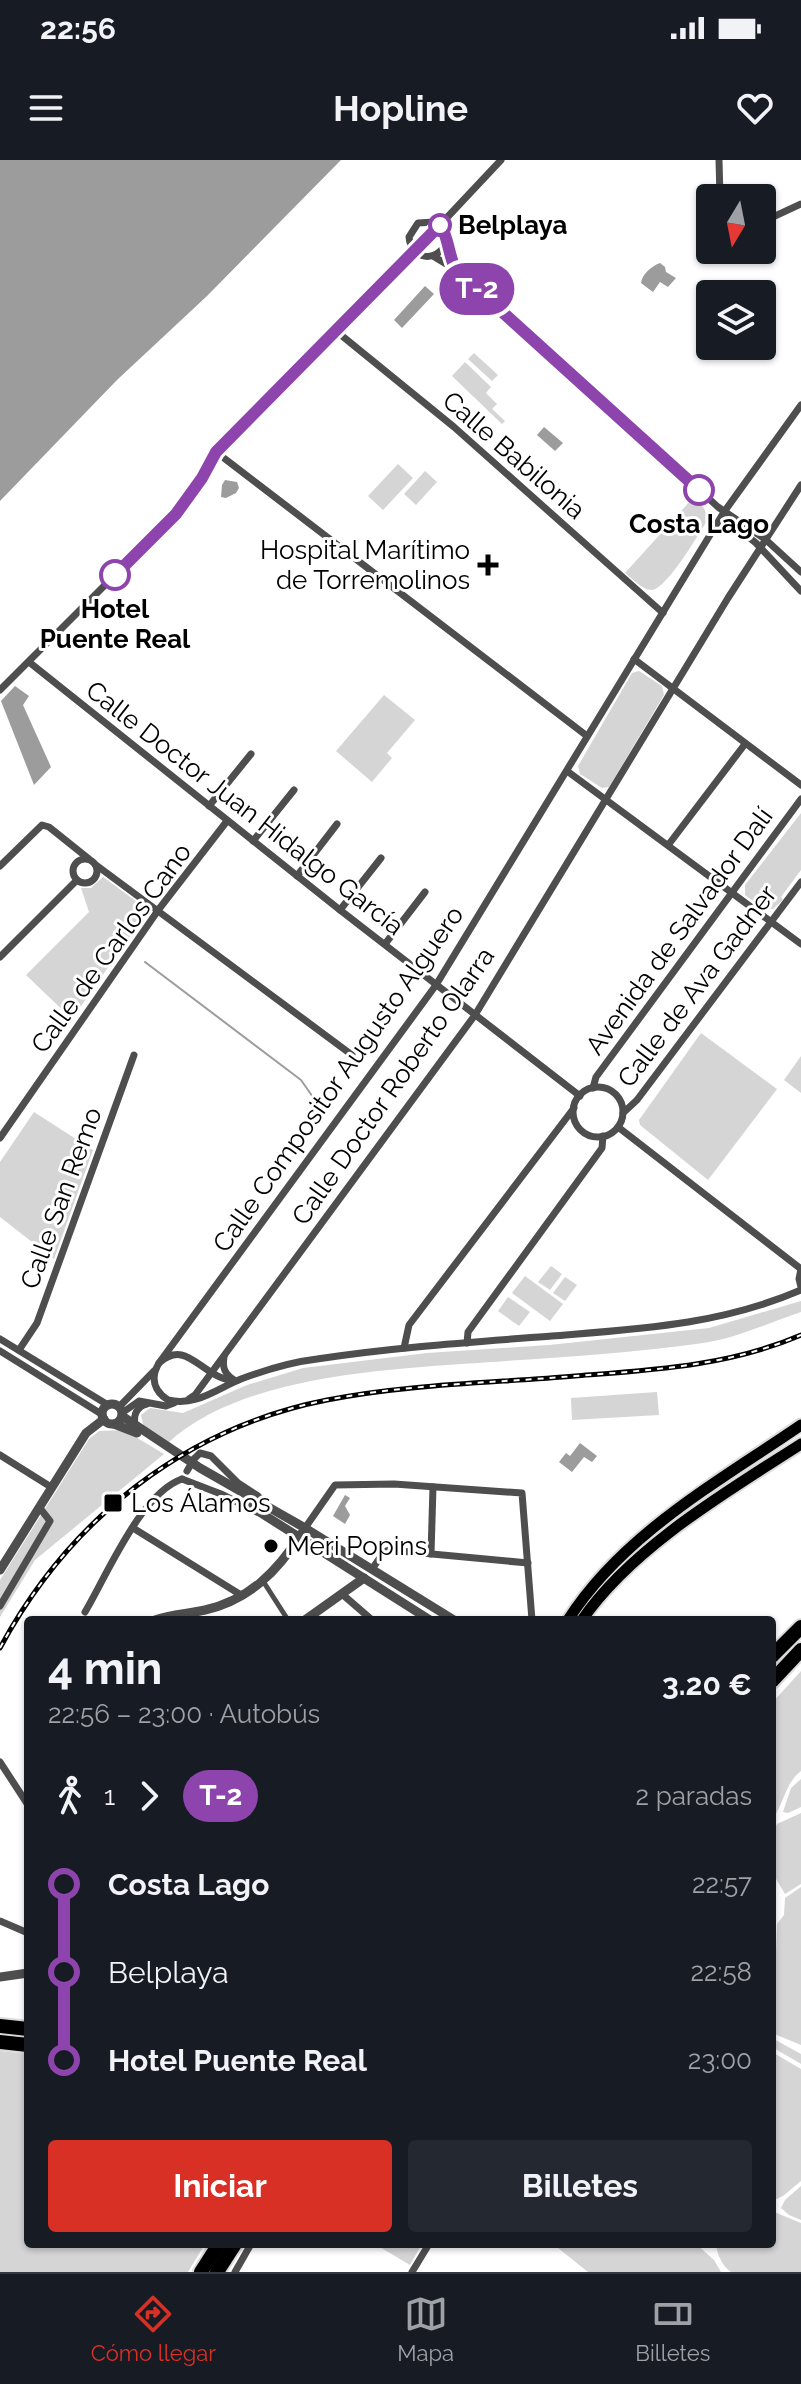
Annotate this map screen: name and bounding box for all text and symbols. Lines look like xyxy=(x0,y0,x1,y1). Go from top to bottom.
text: 22:56 xyxy=(40,11,116,46)
icon: menu xyxy=(24,86,68,130)
icon: heart xyxy=(733,86,777,130)
text: Hopline xyxy=(333,87,468,129)
north arrow xyxy=(696,184,776,264)
map controls xyxy=(696,184,776,360)
place label: Belplaya xyxy=(458,210,568,240)
marker: Belplaya xyxy=(429,214,451,236)
line badge: T-2 xyxy=(431,263,523,315)
text: T-2 xyxy=(455,272,499,305)
button: layers xyxy=(696,280,776,360)
street label: Calle Babilonia xyxy=(437,385,591,525)
marker: Costa Lago xyxy=(684,475,714,505)
place label: Costa Lago xyxy=(629,509,769,539)
place label: Hospital Marítimo de Torremolinos xyxy=(260,535,470,595)
marker: Hospital Marítimo de Torremolinos xyxy=(477,554,499,576)
marker: Hotel Puente Real xyxy=(100,560,130,590)
place label: Hotel Puente Real xyxy=(40,594,191,654)
street label: Calle Doctor Juan Hidalgo García xyxy=(80,675,410,941)
street label: Avenida de Salvador Dalí xyxy=(579,801,779,1060)
street label: Calle de Carlos Cano xyxy=(25,837,197,1059)
street label: Calle de Ava Gadner xyxy=(611,879,783,1093)
street label: Calle Compositor Augusto Alguero xyxy=(207,900,469,1258)
street label: Calle Doctor Roberto Olarra xyxy=(286,942,500,1230)
street label: Calle San Remo xyxy=(14,1103,108,1293)
place label: Los Álamos xyxy=(131,1488,270,1518)
marker: Los Álamos xyxy=(102,1492,124,1514)
place label: Meri Popins xyxy=(287,1531,427,1561)
marker: Meri Popins xyxy=(262,1537,280,1555)
text: 4 min xyxy=(48,1643,162,1694)
text: 3.20 € xyxy=(662,1667,752,1702)
text: 22:56 – 23:00 · Autobús xyxy=(48,1699,320,1729)
icon: walk xyxy=(48,1774,92,1818)
icon: forward xyxy=(127,1774,171,1818)
text: T-2 xyxy=(199,1779,242,1812)
text: 1 xyxy=(104,1781,115,1811)
text: 2 paradas xyxy=(635,1781,752,1811)
text: Costa Lago xyxy=(108,1867,269,1902)
text: 22:57 xyxy=(692,1869,752,1899)
text: Belplaya xyxy=(108,1955,229,1990)
text: 22:58 xyxy=(690,1957,752,1987)
text: Hotel Puente Real xyxy=(108,2043,367,2078)
text: 23:00 xyxy=(688,2045,752,2075)
button: Iniciar xyxy=(48,2140,392,2232)
button: Billetes xyxy=(408,2140,752,2232)
tab: Cómo llegar xyxy=(91,2292,216,2366)
tab: Mapa xyxy=(397,2292,454,2366)
tab: Billetes xyxy=(635,2292,710,2366)

